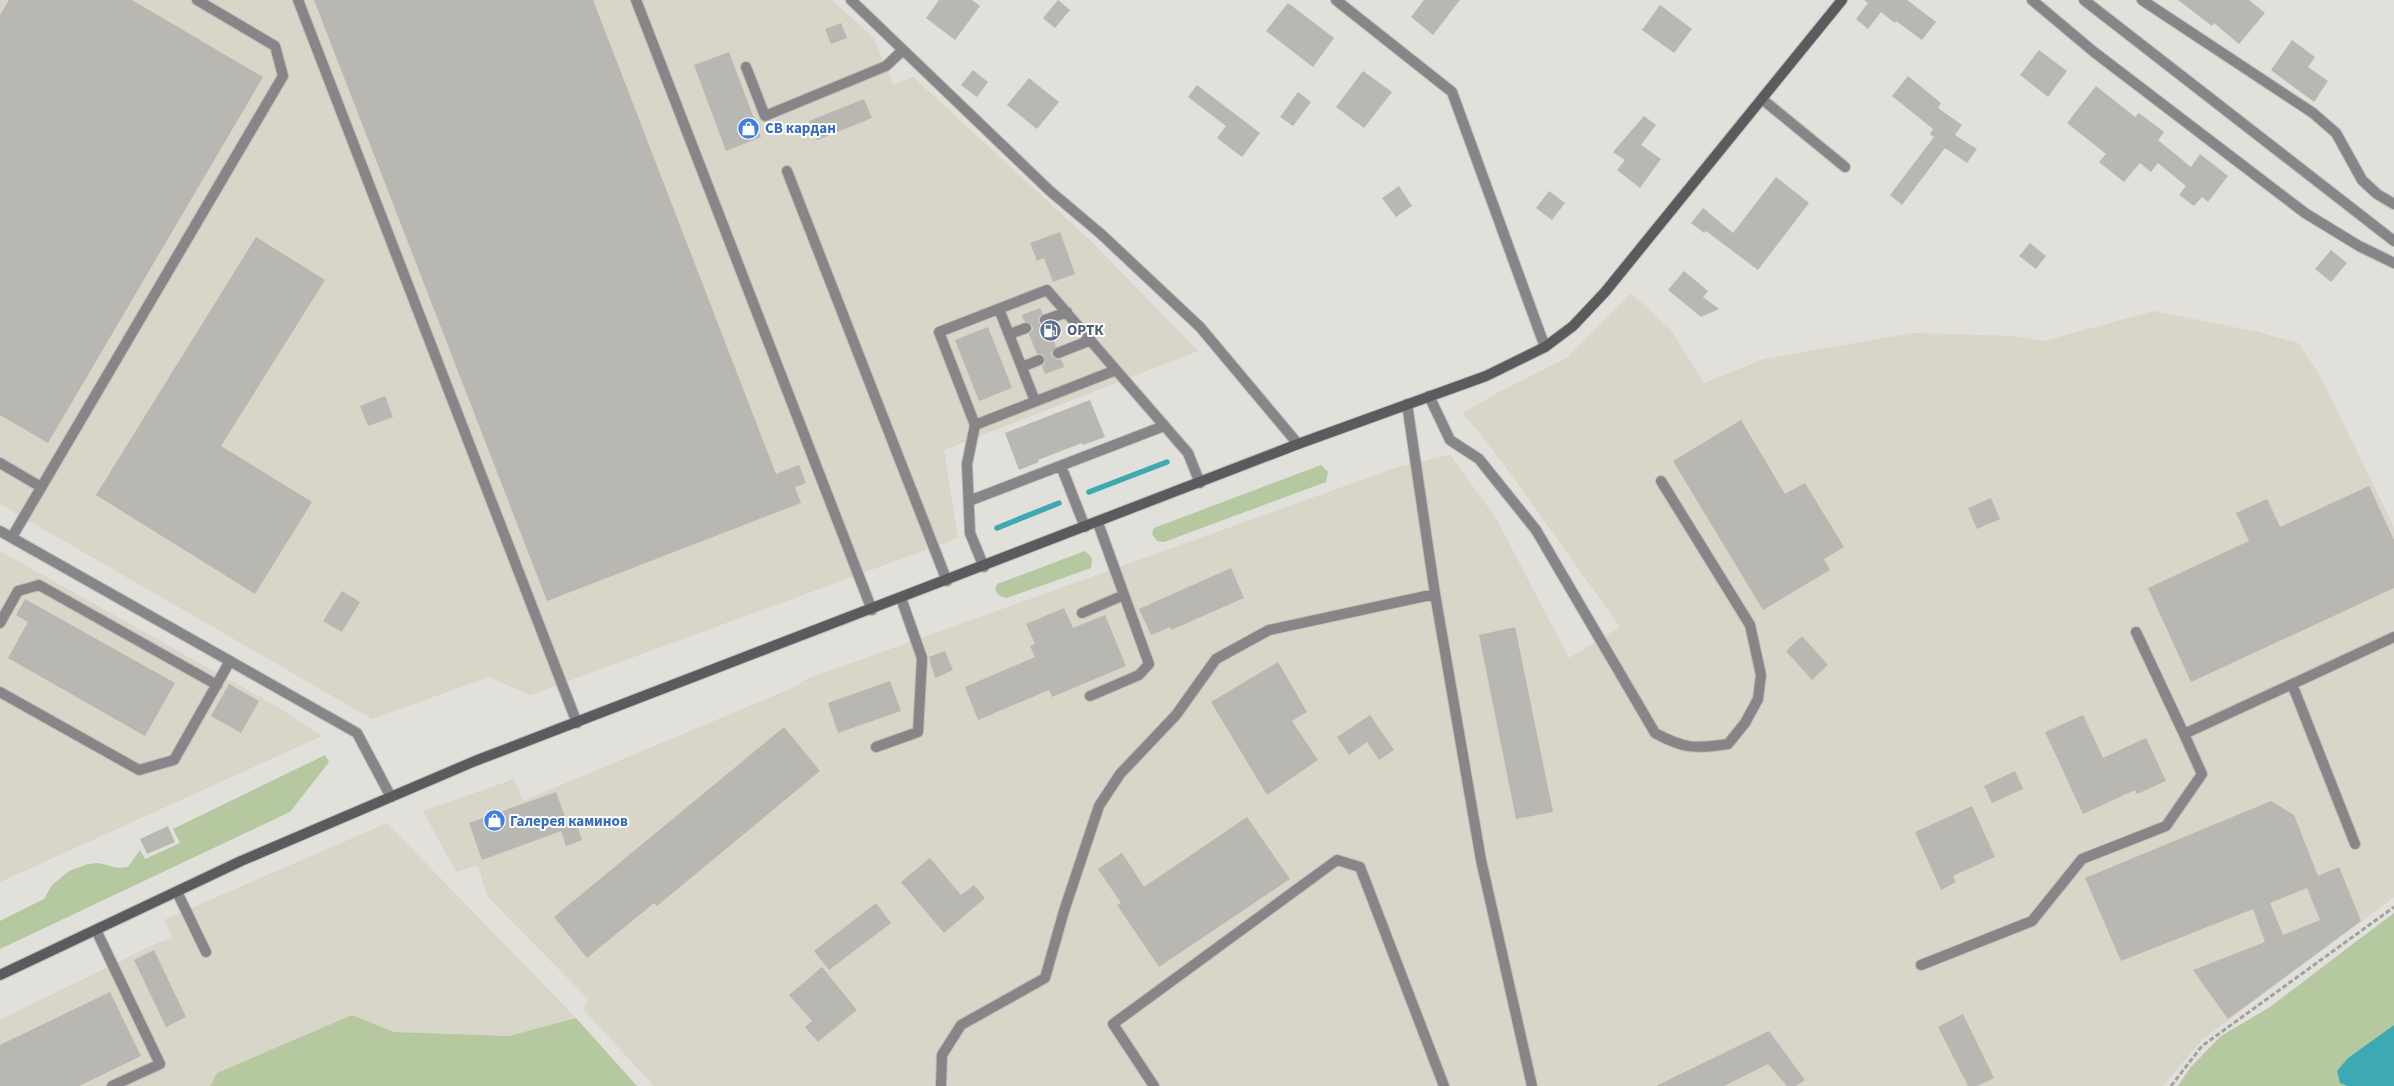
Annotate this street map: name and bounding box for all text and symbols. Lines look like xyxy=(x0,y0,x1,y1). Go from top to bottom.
shop icon: СВ кардан xyxy=(737,116,761,140)
place label: СВ кардан xyxy=(765,118,836,139)
fuel station icon: ОРТК xyxy=(1039,318,1063,342)
place label: ОРТК xyxy=(1067,320,1104,341)
shop icon: Галерея каминов xyxy=(482,809,506,833)
place label: Галерея каминов xyxy=(510,811,628,832)

